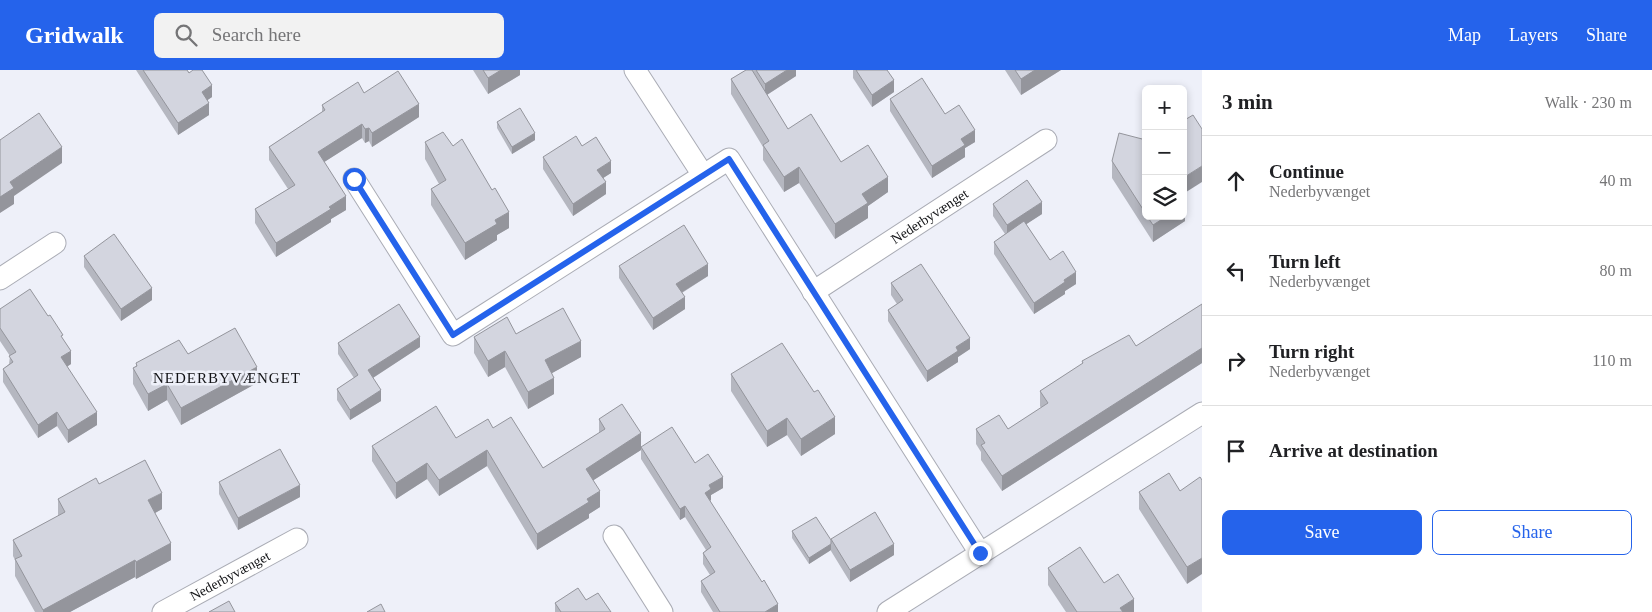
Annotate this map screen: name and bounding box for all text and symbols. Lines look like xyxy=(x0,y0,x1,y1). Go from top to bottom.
search box xyxy=(154,13,504,58)
icon: search xyxy=(172,21,200,49)
text: Gridwalk xyxy=(25,22,124,48)
text: Search here xyxy=(212,24,301,45)
text: Map xyxy=(1448,25,1481,45)
text: Layers xyxy=(1509,25,1558,45)
text: Share xyxy=(1586,25,1627,45)
map controls xyxy=(1142,85,1187,220)
button: + xyxy=(1142,85,1187,130)
text: 3 min xyxy=(1222,90,1273,114)
text: Walk · 230 m xyxy=(1545,94,1632,111)
button: − xyxy=(1142,130,1187,175)
text: Continue xyxy=(1269,161,1344,182)
icon: ahead xyxy=(1222,167,1250,195)
route start xyxy=(343,168,366,191)
text: 40 m xyxy=(1600,172,1632,189)
button: layers xyxy=(1142,175,1187,220)
text: Nederbyvænget xyxy=(1269,183,1370,200)
street label: Nederbyvænget xyxy=(888,186,971,247)
text: Turn left xyxy=(1269,251,1341,272)
icon: left xyxy=(1222,257,1250,285)
text: 80 m xyxy=(1600,262,1632,279)
text: Nederbyvænget xyxy=(1269,273,1370,290)
text: Turn right xyxy=(1269,341,1354,362)
icon: right xyxy=(1222,347,1250,375)
text: 110 m xyxy=(1592,352,1632,369)
text: Nederbyvænget xyxy=(1269,363,1370,380)
district label: NEDERBYVÆNGET xyxy=(153,370,301,386)
icon: arrive xyxy=(1222,437,1250,465)
text: Arrive at destination xyxy=(1269,440,1438,461)
button: Save xyxy=(1222,510,1422,555)
button: Share xyxy=(1432,510,1632,555)
route end xyxy=(969,542,992,565)
street label: Nederbyvænget xyxy=(187,548,273,604)

